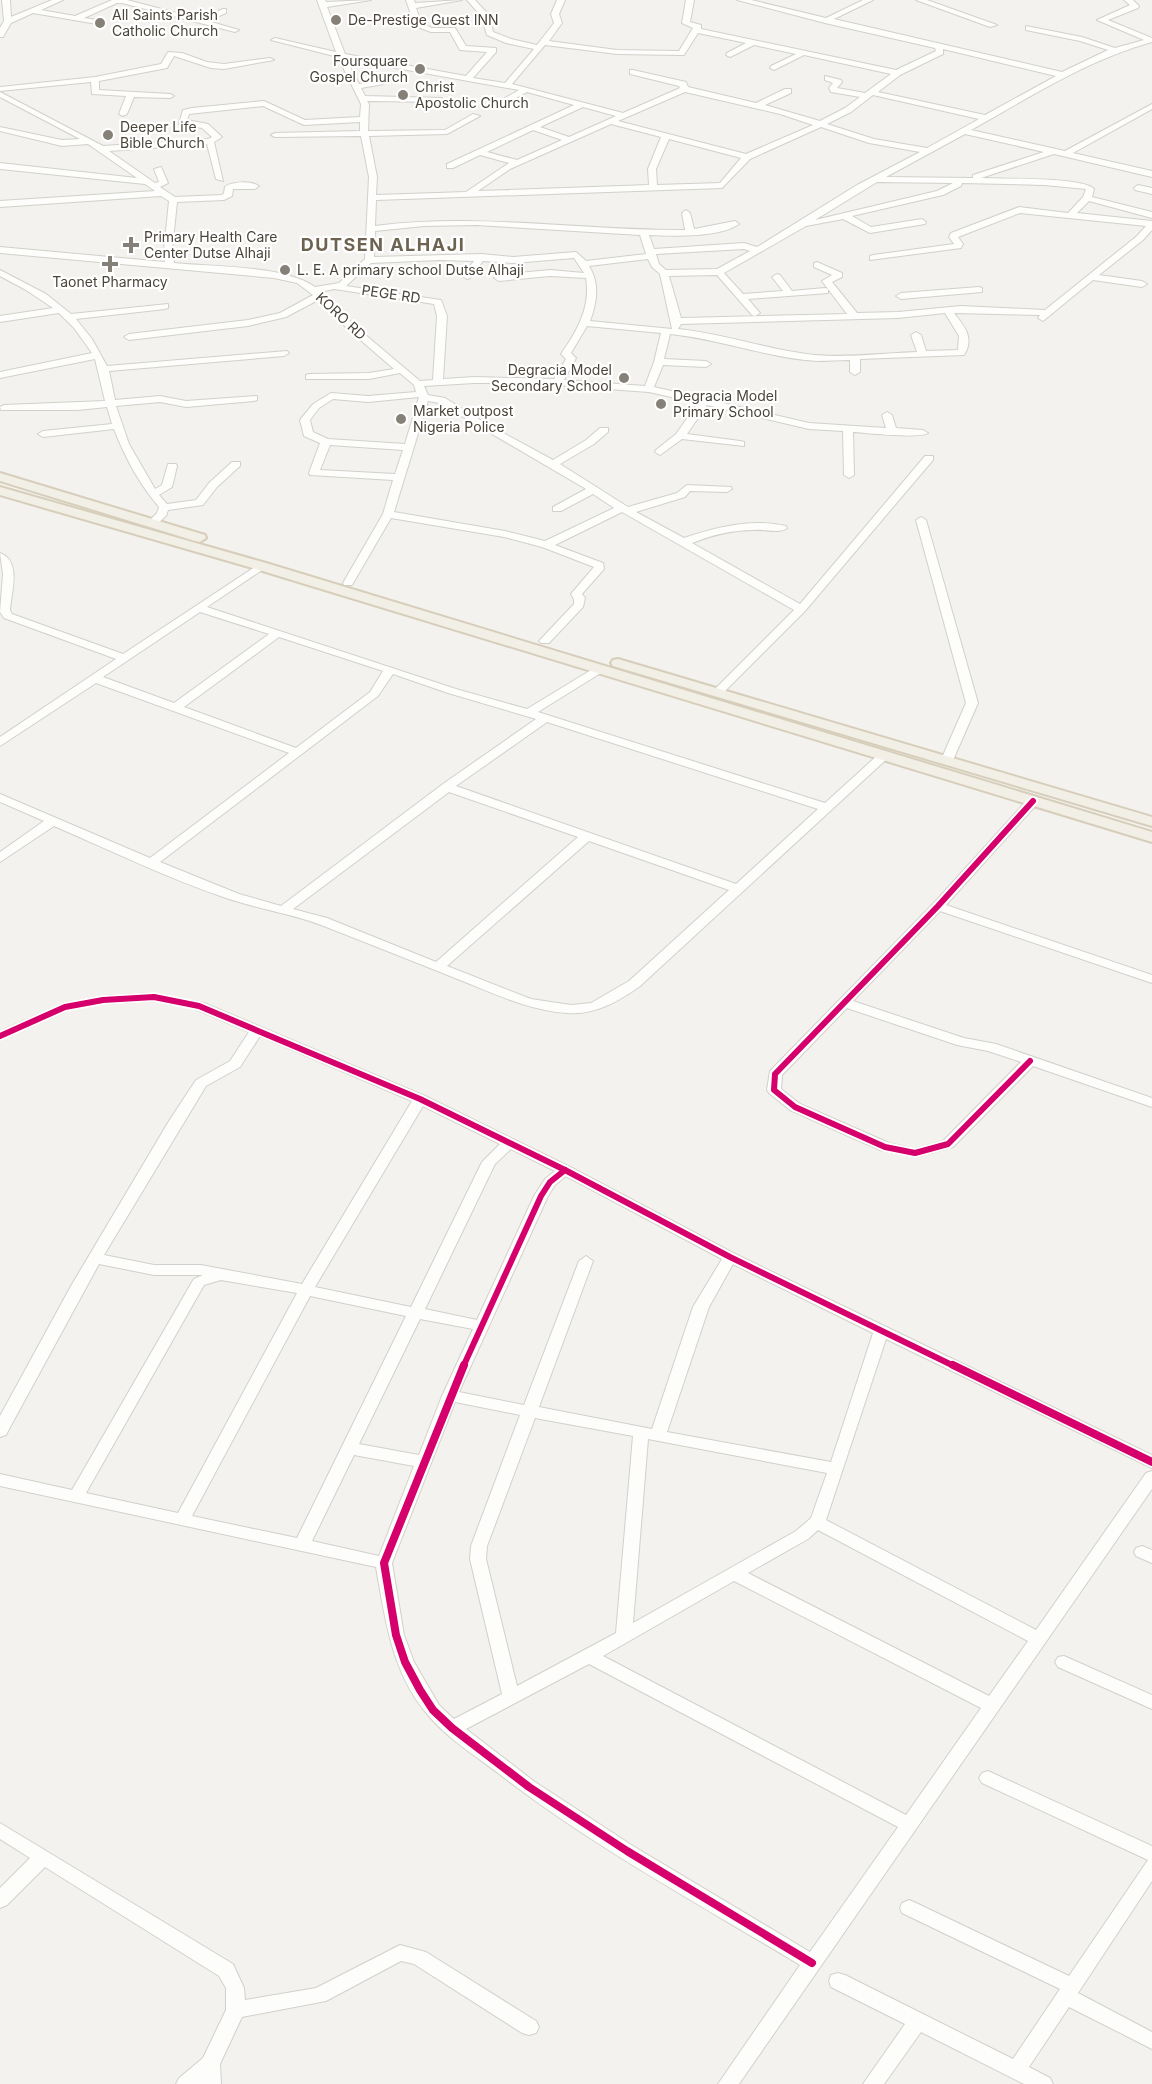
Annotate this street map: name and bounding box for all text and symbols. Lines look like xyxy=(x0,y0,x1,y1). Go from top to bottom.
place label: All Saints Parish Catholic Church xyxy=(112,6,218,39)
place label: De-Prestige Guest INN xyxy=(348,11,499,28)
marker: De-Prestige Guest INN xyxy=(329,13,343,27)
marker: All Saints Parish Catholic Church xyxy=(93,16,107,30)
place label: Foursquare Gospel Church xyxy=(310,52,408,85)
marker: Foursquare Gospel Church xyxy=(413,62,427,76)
place label: Christ Apostolic Church xyxy=(415,78,529,111)
marker: Christ Apostolic Church xyxy=(396,88,410,102)
place label: Deeper Life Bible Church xyxy=(120,118,205,151)
marker: Deeper Life Bible Church xyxy=(101,128,115,142)
place label: Primary Health Care Center Dutse Alhaji xyxy=(144,228,278,261)
district label: DUTSEN ALHAJI xyxy=(301,234,465,255)
marker: Primary Health Care Center Dutse Alhaji xyxy=(122,236,140,254)
marker: Taonet Pharmacy xyxy=(103,257,117,271)
place label: L. E. A primary school Dutse Alhaji xyxy=(297,261,524,278)
marker: L. E. A primary school Dutse Alhaji xyxy=(278,263,292,277)
place label: Taonet Pharmacy xyxy=(52,273,168,290)
street label: PEGE RD xyxy=(361,281,422,306)
street label: KORO RD xyxy=(313,288,370,343)
place label: Degracia Model Secondary School xyxy=(491,361,612,394)
marker: Degracia Model Secondary School xyxy=(617,371,631,385)
place label: Degracia Model Primary School xyxy=(673,387,777,420)
marker: Degracia Model Primary School xyxy=(654,397,668,411)
place label: Market outpost Nigeria Police xyxy=(413,402,514,435)
marker: Market outpost Nigeria Police xyxy=(394,412,408,426)

